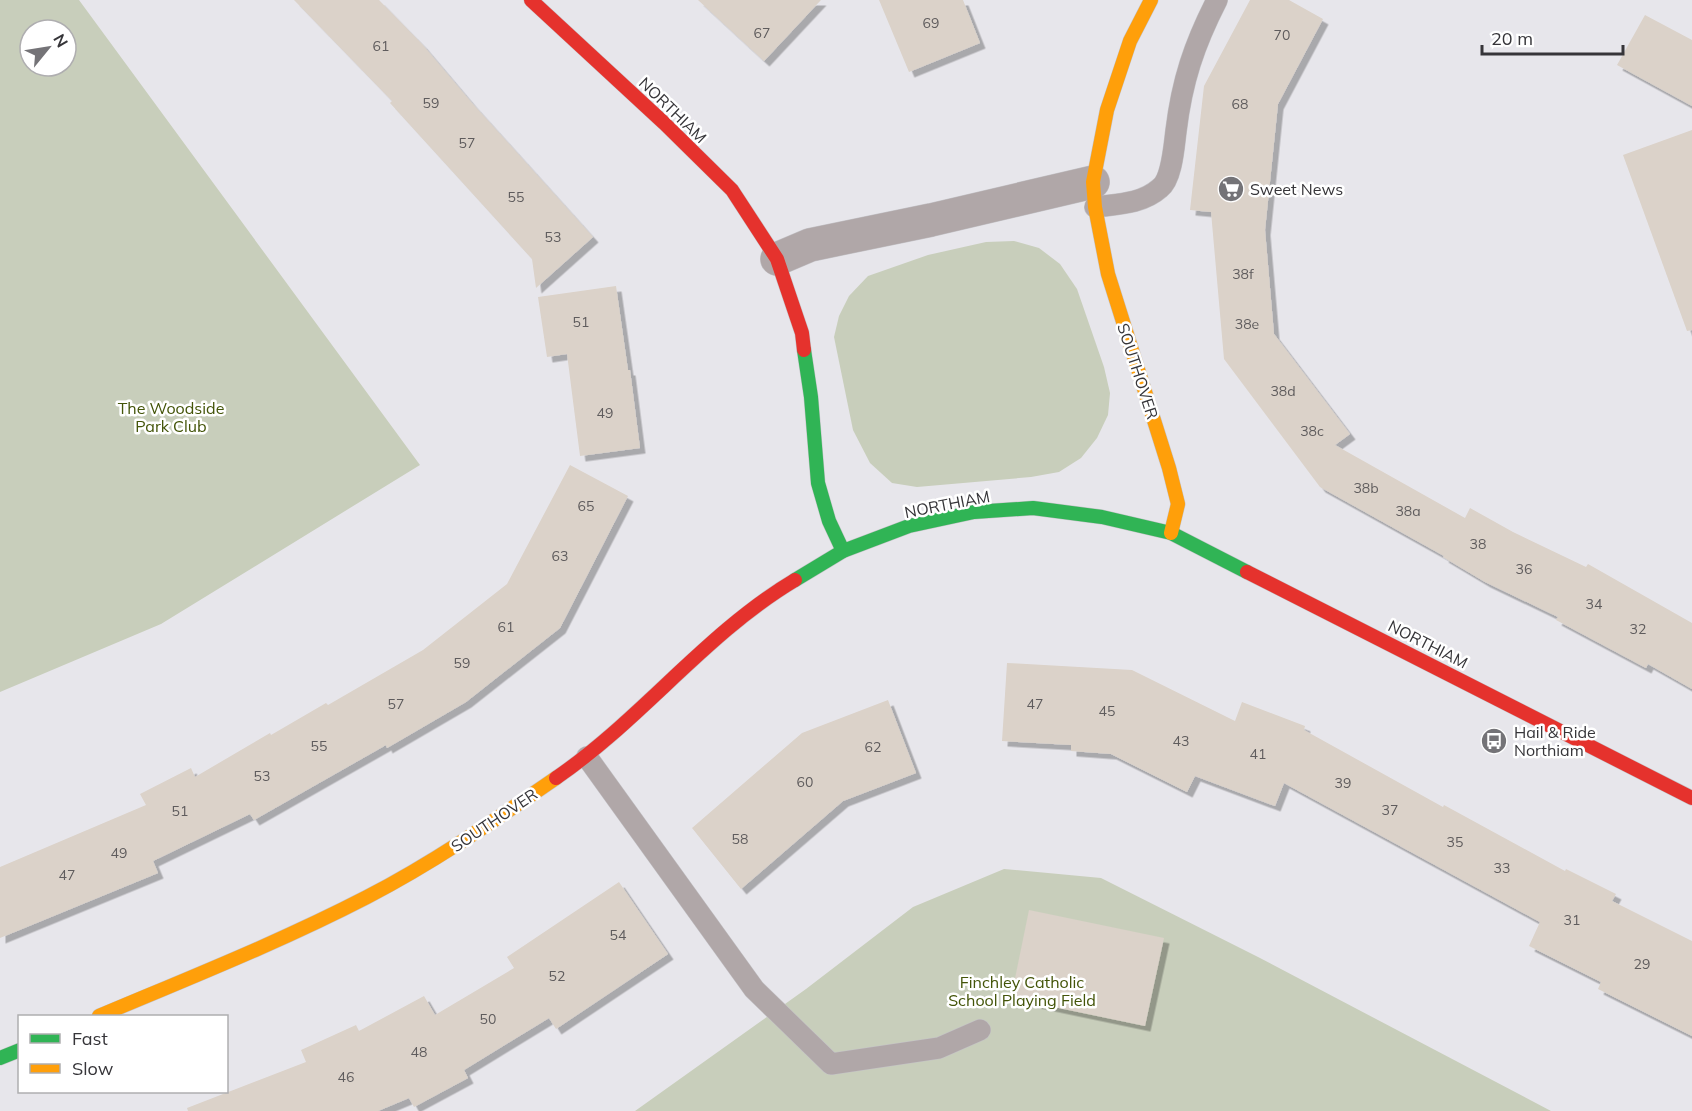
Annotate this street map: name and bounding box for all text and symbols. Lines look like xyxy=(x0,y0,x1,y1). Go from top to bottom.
house number: 69 xyxy=(923,14,939,32)
north arrow xyxy=(18,18,78,78)
scale bar xyxy=(1482,18,1623,56)
house number: 67 xyxy=(754,24,770,42)
house number: 70 xyxy=(1274,26,1290,44)
text: 20 m xyxy=(1491,27,1533,50)
text: N xyxy=(49,30,73,51)
house number: 61 xyxy=(373,37,389,55)
street label: NORTHIAM xyxy=(635,73,711,147)
house number: 59 xyxy=(423,94,439,112)
house number: 68 xyxy=(1232,95,1248,113)
house number: 57 xyxy=(459,134,475,152)
supermarket icon: Sweet News xyxy=(1216,174,1246,204)
place label: Sweet News xyxy=(1250,179,1343,199)
house number: 55 xyxy=(508,188,524,206)
house number: 53 xyxy=(545,228,561,246)
house number: 38f xyxy=(1232,265,1254,283)
house number: 51 xyxy=(573,313,589,331)
house number: 38e xyxy=(1235,315,1259,333)
street label: SOUTHOVER xyxy=(1113,321,1163,421)
house number: 38d xyxy=(1270,382,1296,400)
park label: The Woodside Park Club xyxy=(118,398,224,436)
house number: 49 xyxy=(597,404,613,422)
house number: 38c xyxy=(1300,422,1324,440)
house number: 38b xyxy=(1353,479,1379,497)
street label: NORTHIAM xyxy=(903,486,991,522)
house number: 65 xyxy=(578,497,594,515)
house number: 38a xyxy=(1395,502,1421,520)
house number: 38 xyxy=(1470,535,1486,553)
house number: 63 xyxy=(552,547,568,565)
house number: 36 xyxy=(1516,560,1532,578)
house number: 34 xyxy=(1586,595,1603,613)
street label: NORTHIAM xyxy=(1385,615,1471,673)
house number: 61 xyxy=(498,618,514,636)
house number: 32 xyxy=(1630,620,1646,638)
house number: 59 xyxy=(454,654,470,672)
house number: 57 xyxy=(388,695,404,713)
house number: 47 xyxy=(1027,695,1043,713)
house number: 45 xyxy=(1099,702,1115,720)
place label: Hail & Ride Northiam xyxy=(1514,722,1596,760)
bus stop icon: Hail & Ride Northiam xyxy=(1479,726,1509,756)
house number: 43 xyxy=(1173,732,1189,750)
house number: 55 xyxy=(311,737,327,755)
house number: 62 xyxy=(865,738,881,756)
house number: 41 xyxy=(1250,745,1266,763)
house number: 53 xyxy=(254,767,270,785)
house number: 60 xyxy=(797,773,813,791)
house number: 39 xyxy=(1335,774,1351,792)
street label: SOUTHOVER xyxy=(447,784,541,856)
house number: 37 xyxy=(1382,801,1398,819)
house number: 51 xyxy=(172,802,188,820)
house number: 58 xyxy=(732,830,748,848)
house number: 35 xyxy=(1447,833,1463,851)
house number: 49 xyxy=(111,844,127,862)
house number: 33 xyxy=(1494,859,1510,877)
house number: 47 xyxy=(59,866,75,884)
house number: 31 xyxy=(1564,911,1580,929)
house number: 54 xyxy=(610,926,627,944)
house number: 29 xyxy=(1634,955,1650,973)
house number: 52 xyxy=(549,967,565,985)
park label: Finchley Catholic School Playing Field xyxy=(948,972,1096,1010)
house number: 50 xyxy=(480,1010,496,1028)
legend xyxy=(18,1015,228,1093)
text: Fast xyxy=(72,1027,108,1050)
house number: 48 xyxy=(411,1043,427,1061)
text: Slow xyxy=(72,1057,114,1080)
house number: 46 xyxy=(338,1068,354,1086)

